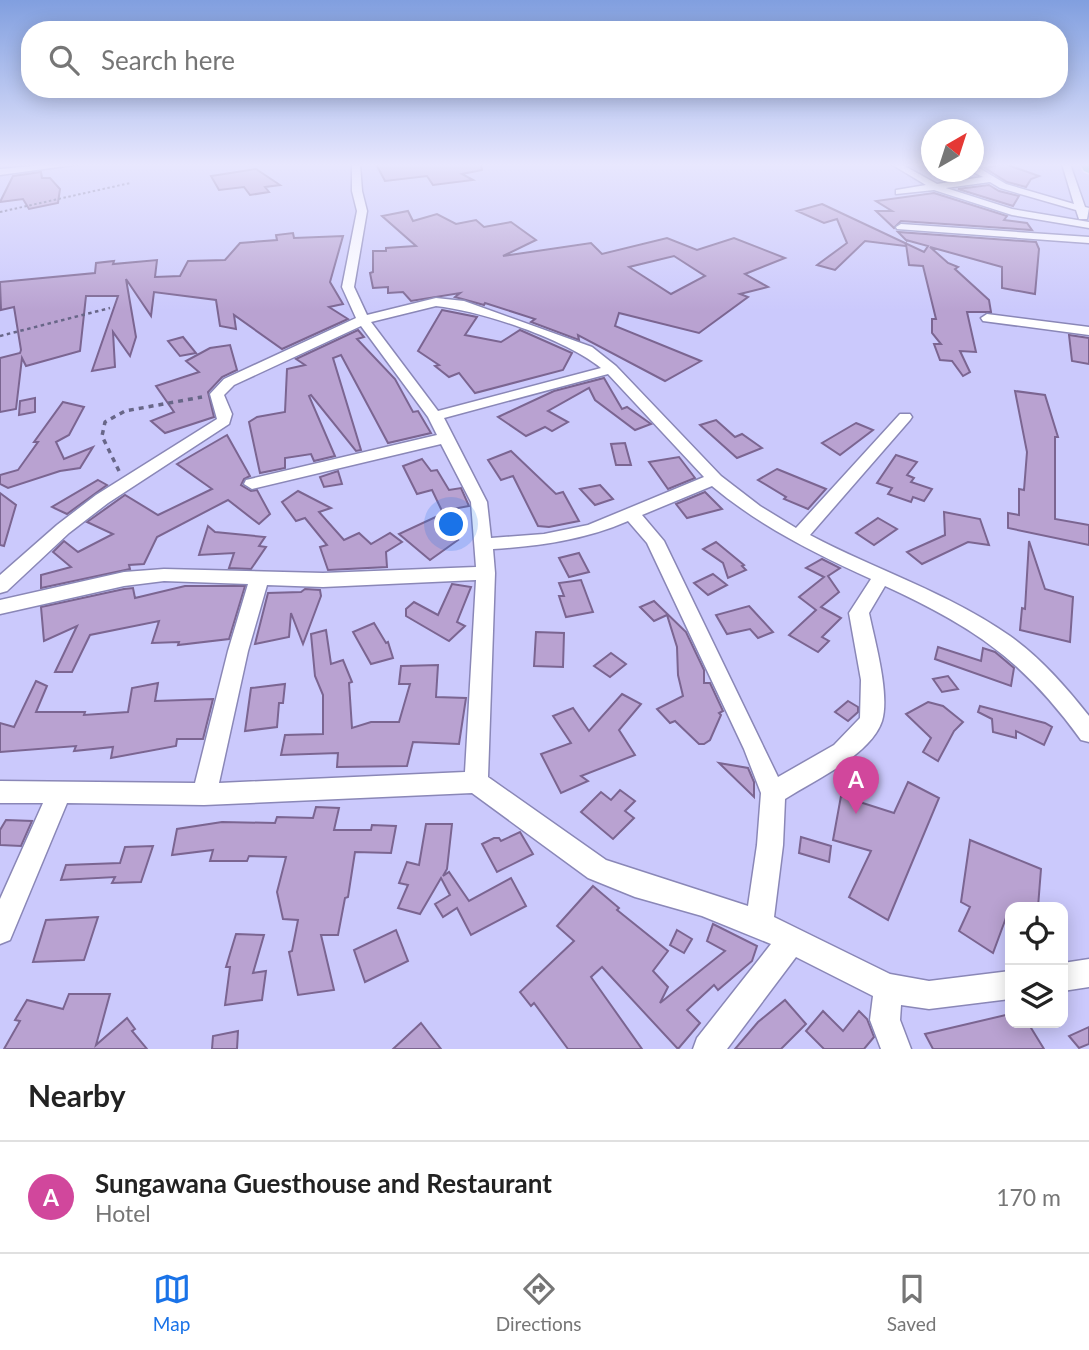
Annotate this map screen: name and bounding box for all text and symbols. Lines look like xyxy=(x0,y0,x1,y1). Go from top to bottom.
search box xyxy=(21,21,1068,98)
icon: search xyxy=(45,41,83,79)
text: Search here xyxy=(101,44,235,76)
north arrow xyxy=(921,119,984,182)
your location xyxy=(434,507,468,541)
pin: A xyxy=(833,756,879,814)
map controls xyxy=(1005,902,1068,1028)
button: locate xyxy=(1005,902,1068,965)
button: layers xyxy=(1005,965,1068,1028)
text: Nearby xyxy=(28,1077,126,1113)
text: Sungawana Guesthouse and Restaurant xyxy=(95,1167,552,1199)
text: A xyxy=(43,1183,59,1211)
text: 170 m xyxy=(996,1183,1061,1211)
text: Hotel xyxy=(95,1199,151,1227)
tab: Map xyxy=(153,1270,191,1335)
tab: Directions xyxy=(496,1270,582,1335)
tab: Saved xyxy=(887,1270,936,1335)

